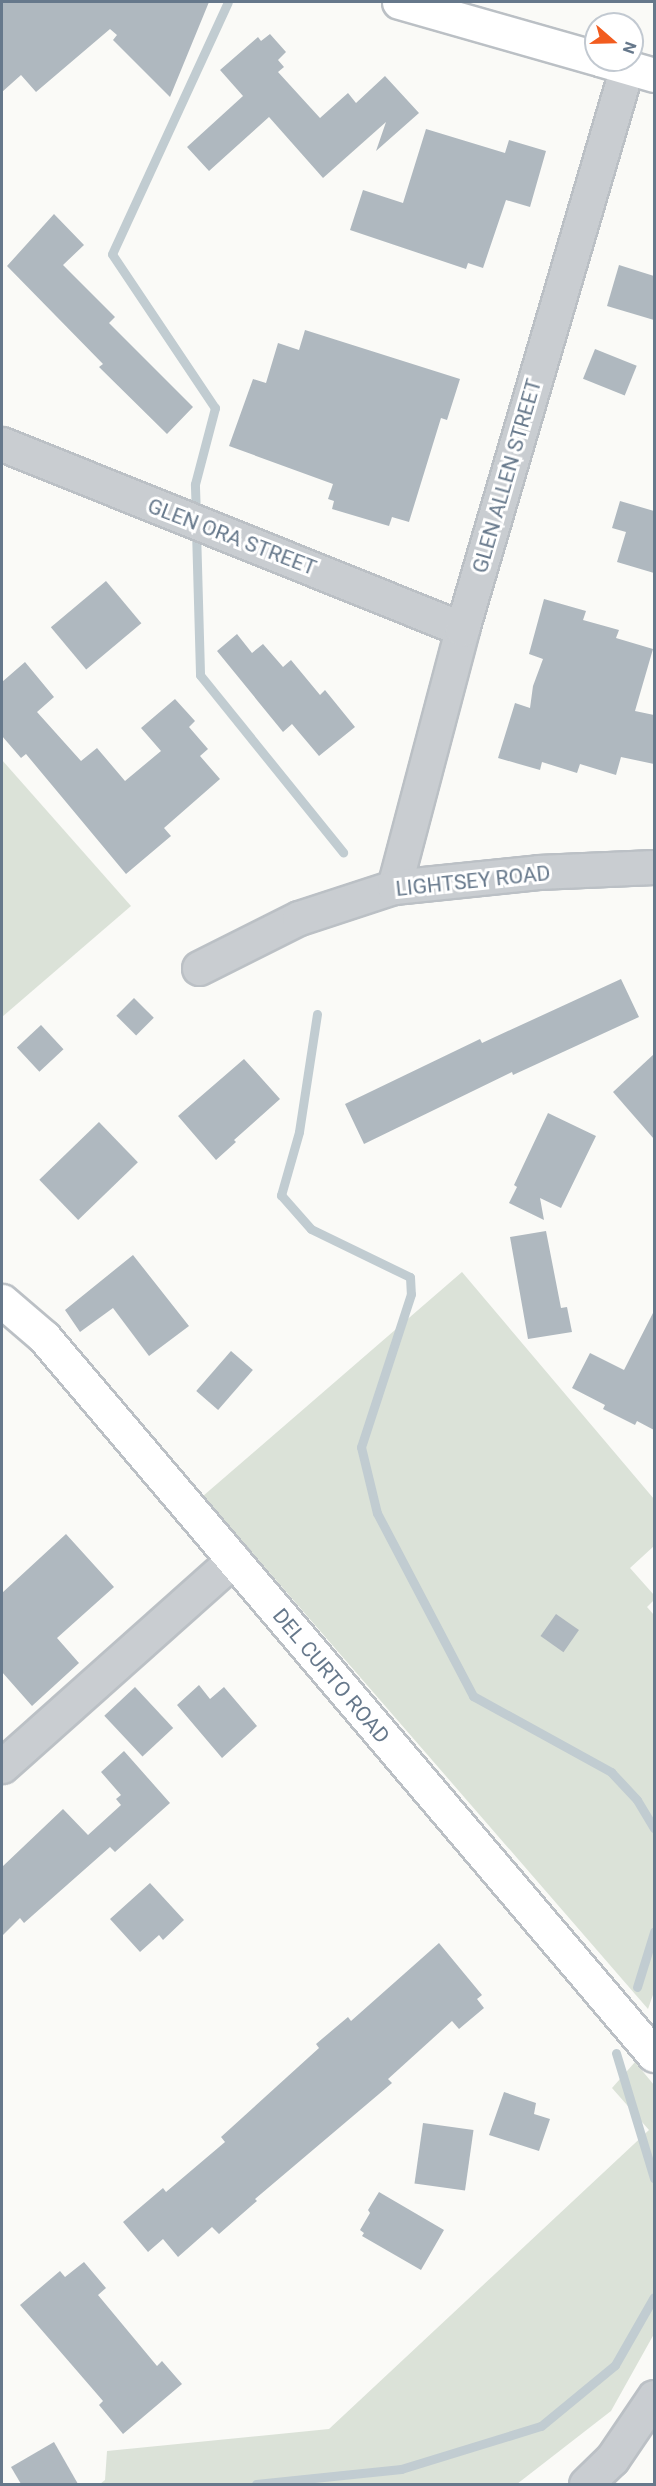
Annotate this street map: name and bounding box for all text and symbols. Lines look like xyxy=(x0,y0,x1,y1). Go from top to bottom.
north arrow xyxy=(584,12,644,72)
text: N xyxy=(619,39,640,56)
street label: GLEN ALLEN STREET xyxy=(467,376,547,576)
street label: GLEN ORA STREET xyxy=(144,493,320,581)
street label: LIGHTSEY ROAD xyxy=(394,860,552,902)
street label: DEL CURTO ROAD xyxy=(267,1603,395,1749)

